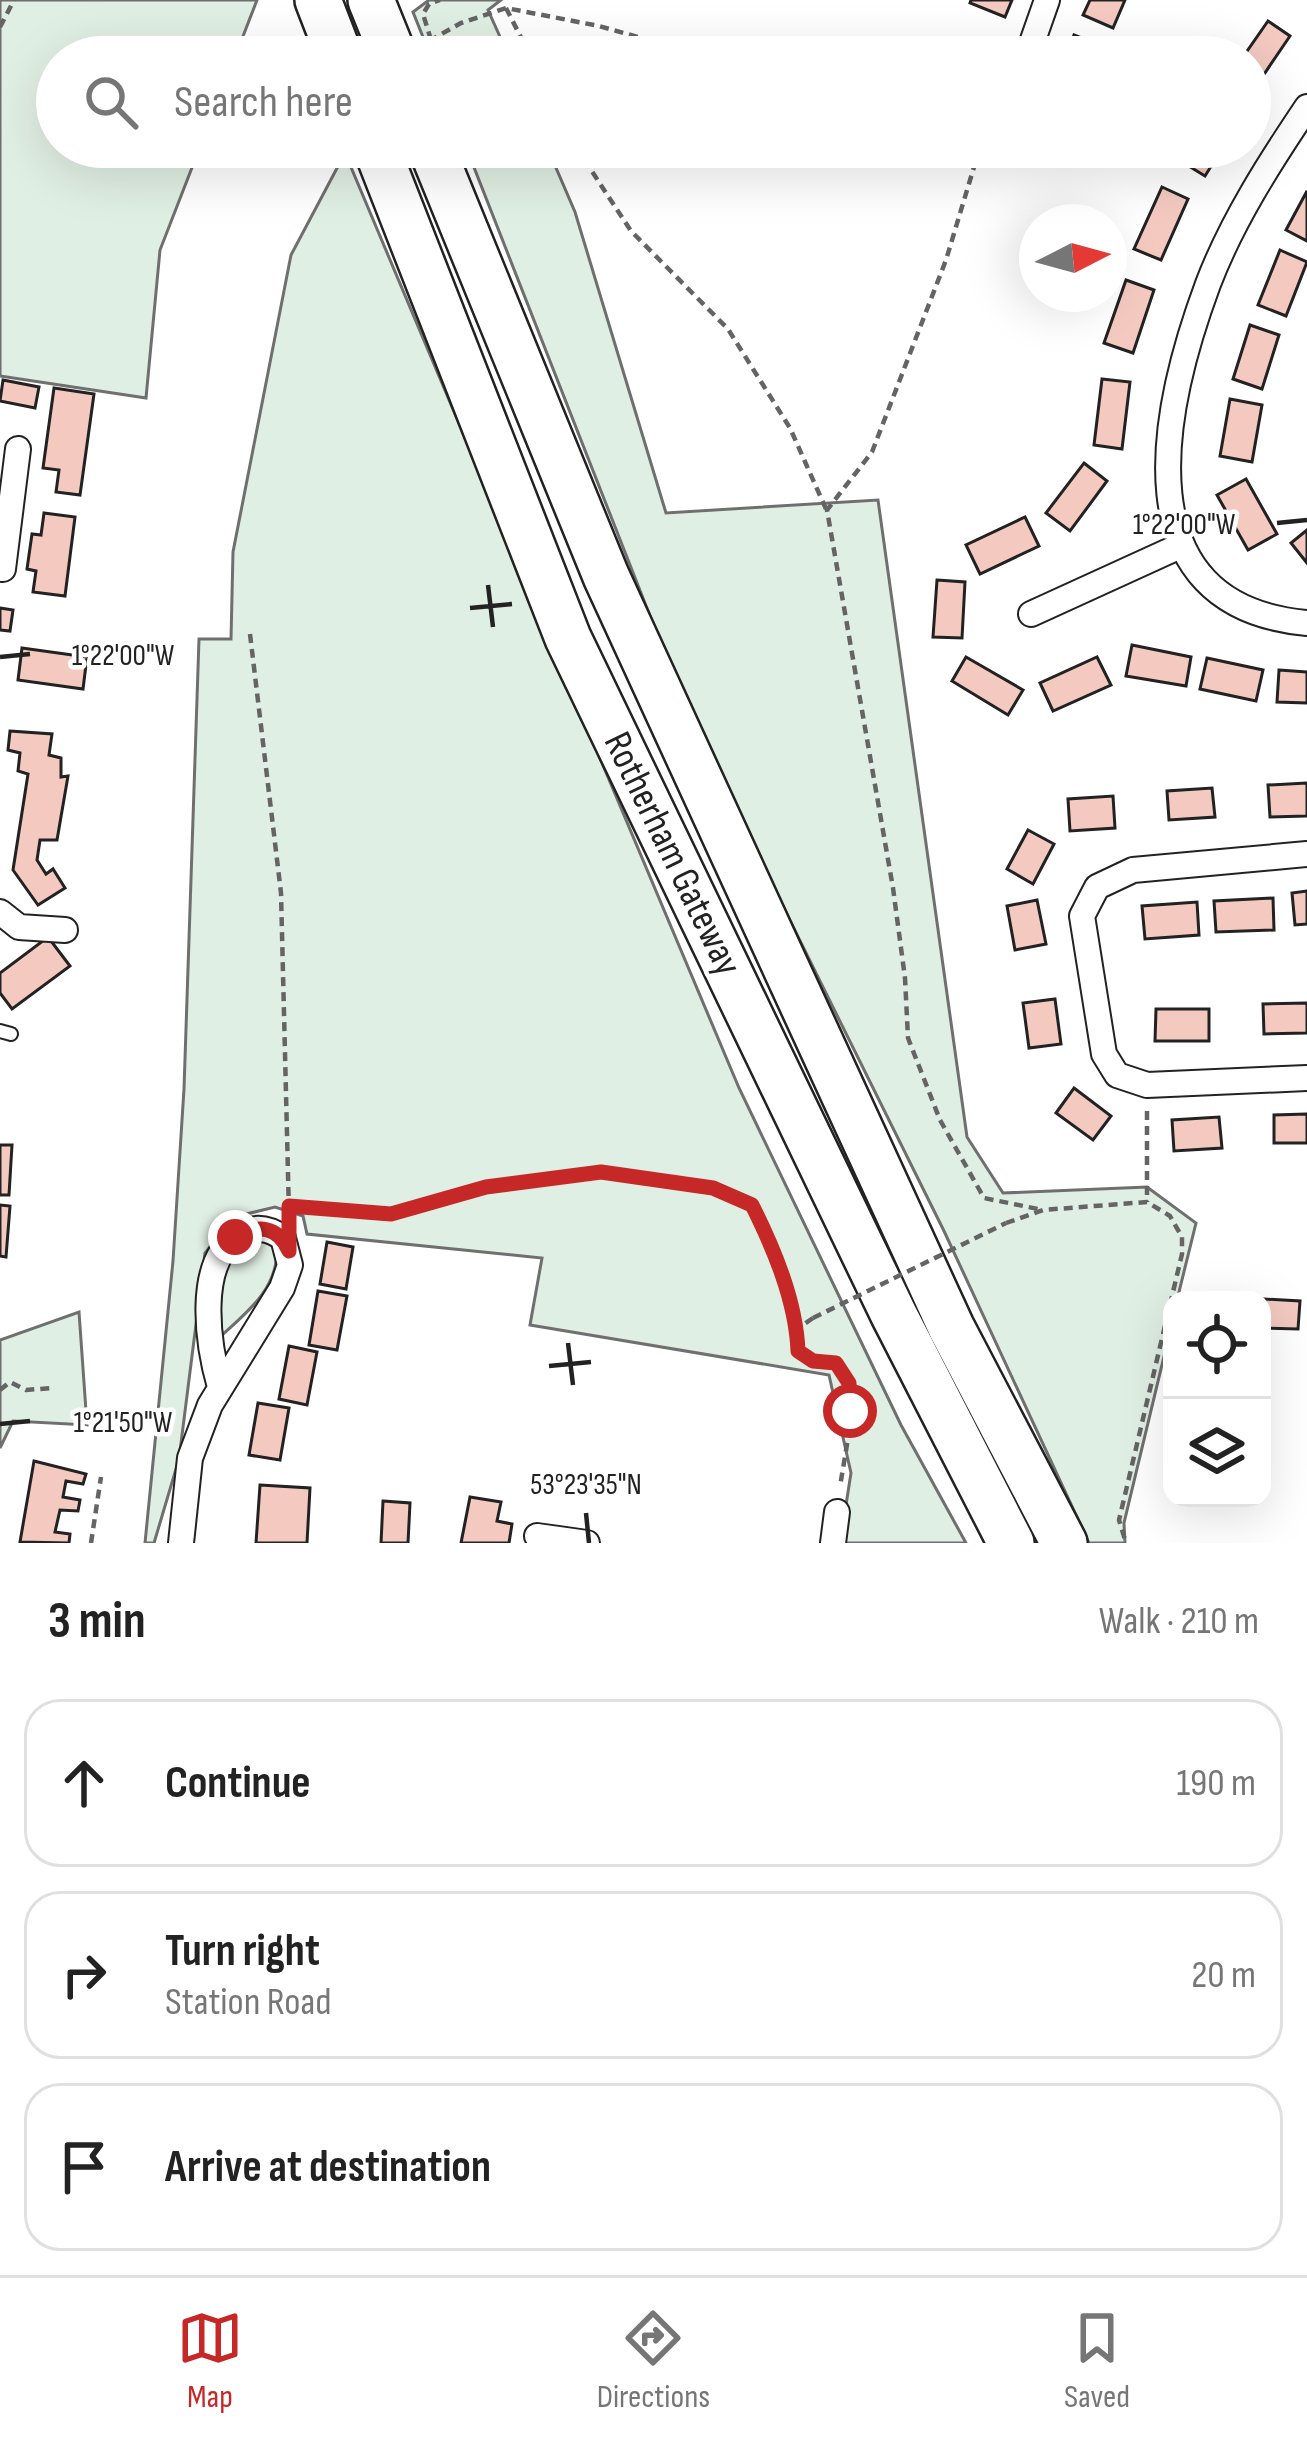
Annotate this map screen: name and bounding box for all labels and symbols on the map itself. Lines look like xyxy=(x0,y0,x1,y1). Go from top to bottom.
north arrow xyxy=(1019,204,1127,312)
text: 1°22'00"W xyxy=(1133,507,1236,543)
text: 1°22'00"W xyxy=(72,638,175,674)
street label: Rotherham Gateway xyxy=(593,725,751,983)
route end xyxy=(208,1210,262,1264)
route start xyxy=(823,1384,877,1438)
text: 1°21'50"W xyxy=(74,1405,173,1441)
text: 53°23'35"N xyxy=(530,1467,642,1503)

